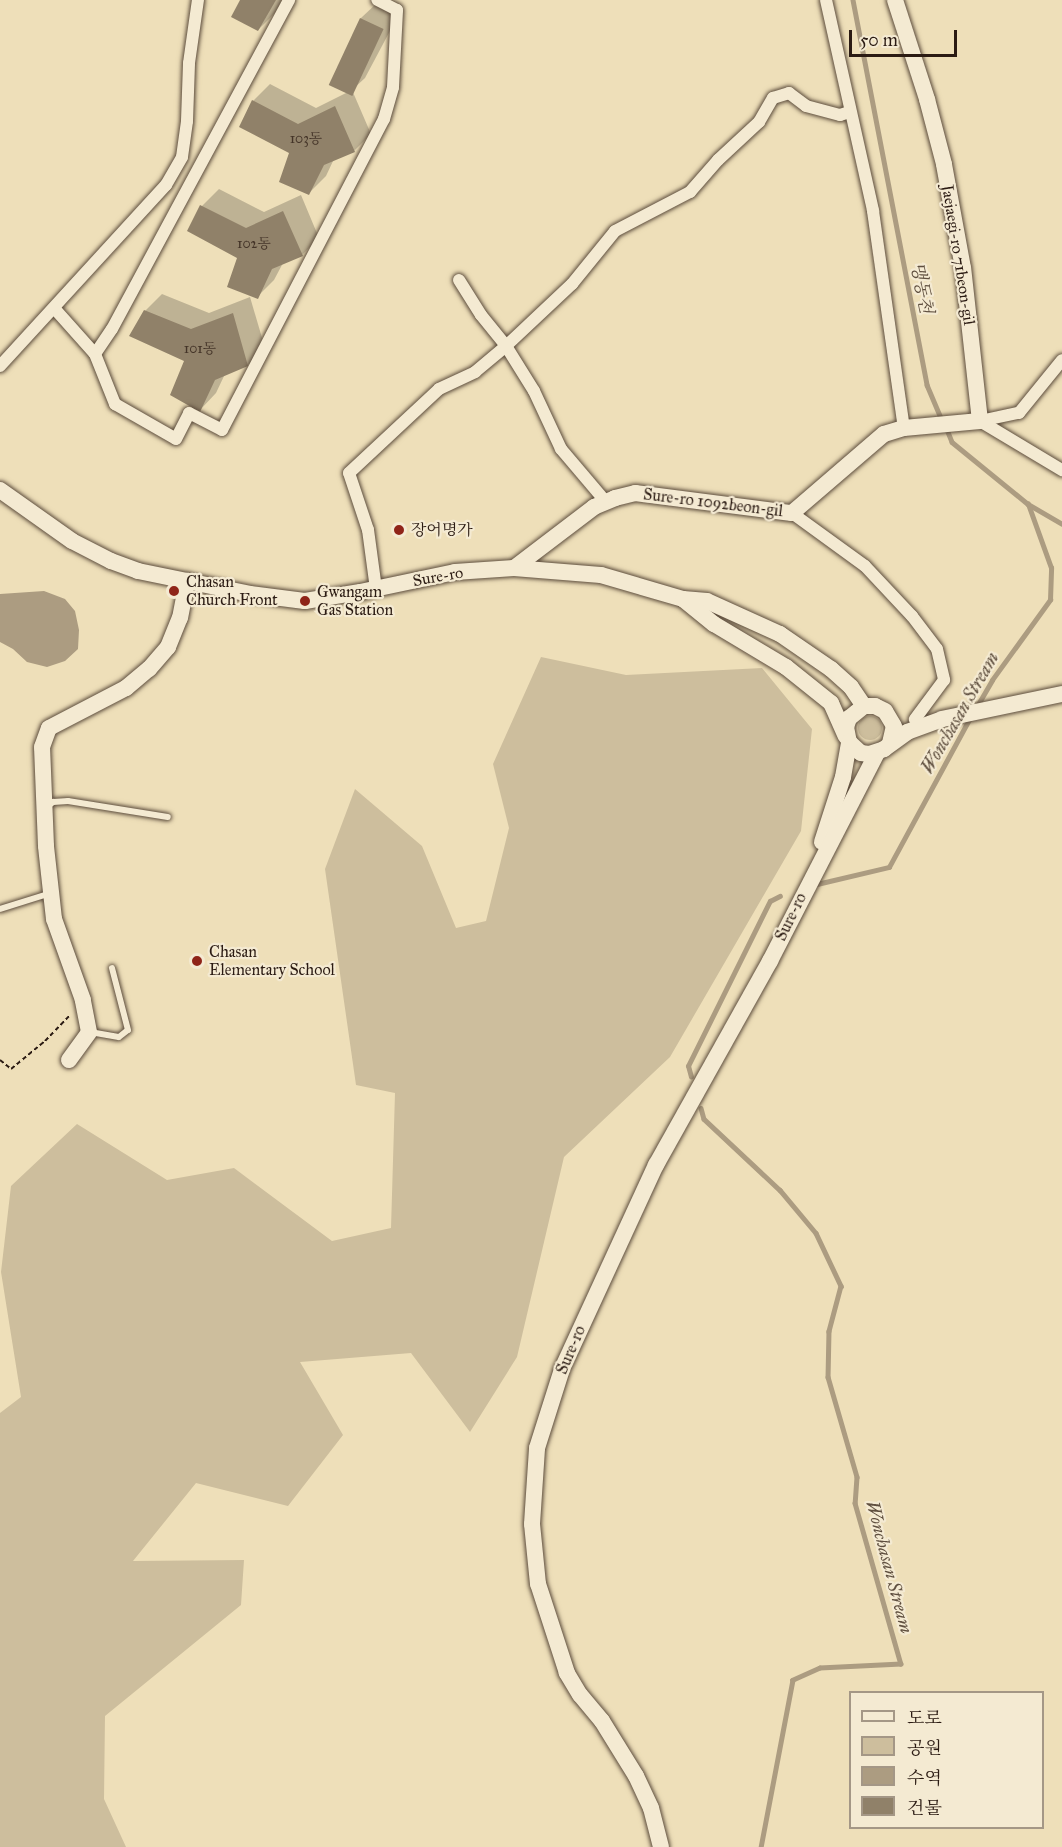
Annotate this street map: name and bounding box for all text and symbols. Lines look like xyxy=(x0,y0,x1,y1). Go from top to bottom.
scale bar xyxy=(852,18,960,56)
text: 50 m xyxy=(860,29,898,51)
house number: 103동 xyxy=(290,131,322,147)
street label: Jaejaegi-ro 71beon-gil xyxy=(937,184,979,326)
house number: 102동 xyxy=(237,236,271,252)
water label: 맹동천 xyxy=(906,260,938,316)
house number: 101동 xyxy=(184,341,216,357)
street label: Sure-ro 1092beon-gil xyxy=(642,485,784,521)
place label: 장어명가 xyxy=(411,520,473,540)
marker: 장어명가 xyxy=(392,523,406,537)
street label: Sure-ro xyxy=(411,563,465,591)
place label: Chasan Church Front xyxy=(186,572,278,610)
place label: Gwangam Gas Station xyxy=(317,582,393,620)
marker: Chasan Church Front xyxy=(167,584,181,598)
marker: Gwangam Gas Station xyxy=(298,594,312,608)
water label: Wonchasan Stream xyxy=(917,649,1003,777)
street label: Sure-ro xyxy=(771,890,811,944)
place label: Chasan Elementary School xyxy=(209,942,335,980)
marker: Chasan Elementary School xyxy=(190,954,204,968)
street label: Sure-ro xyxy=(552,1323,590,1377)
water label: Wonchasan Stream xyxy=(861,1498,917,1636)
legend xyxy=(849,1691,1044,1829)
text: 도로 xyxy=(907,1707,942,1729)
text: 공원 xyxy=(907,1737,942,1759)
text: 수역 xyxy=(907,1767,942,1789)
text: 건물 xyxy=(907,1797,942,1819)

